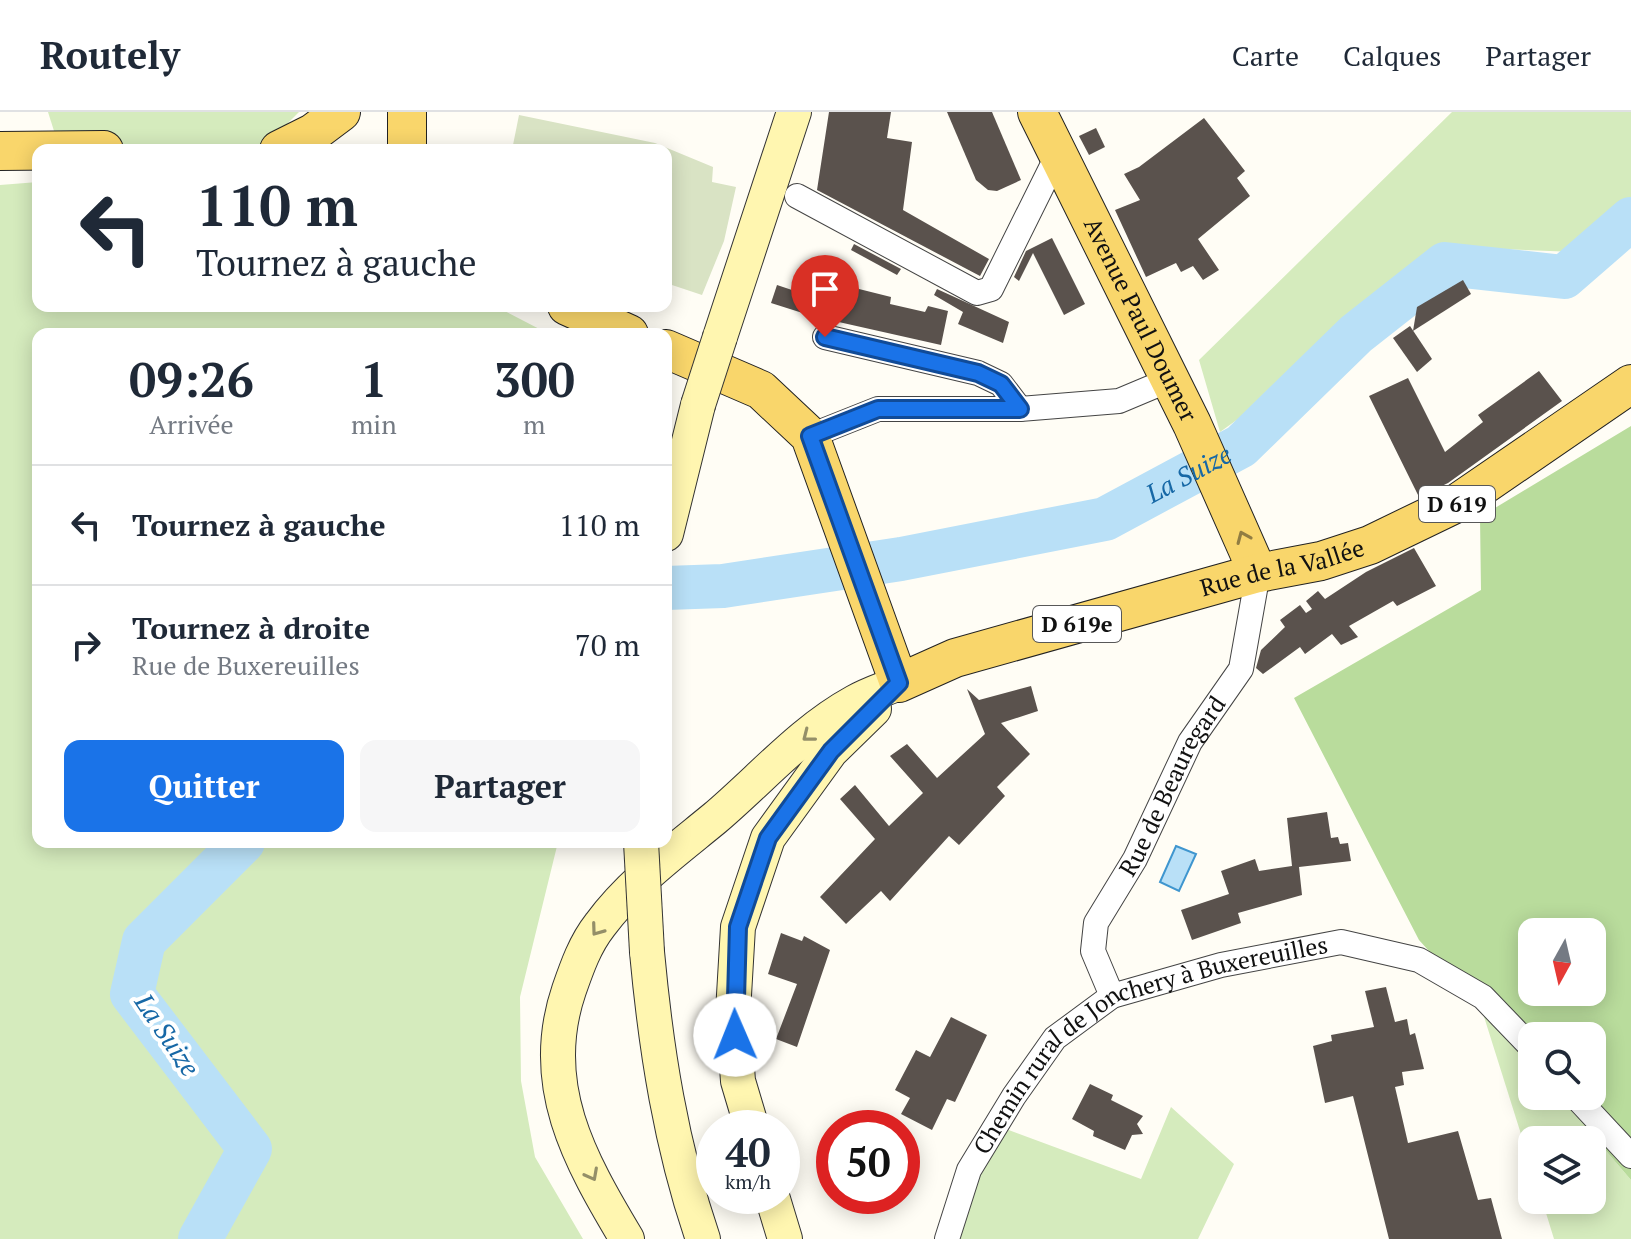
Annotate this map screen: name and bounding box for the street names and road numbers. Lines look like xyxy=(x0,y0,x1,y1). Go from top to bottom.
street label: Avenue Paul Doumer xyxy=(1077,212,1206,427)
road number: D 619 xyxy=(1419,486,1495,522)
street label: Rue de la Vallée xyxy=(1196,531,1368,603)
road number: D 619e xyxy=(1033,606,1121,642)
street label: Rue de Beauregard xyxy=(1111,689,1232,882)
street label: Chemin rural de Jonchery à Buxereuilles xyxy=(965,928,1330,1160)

